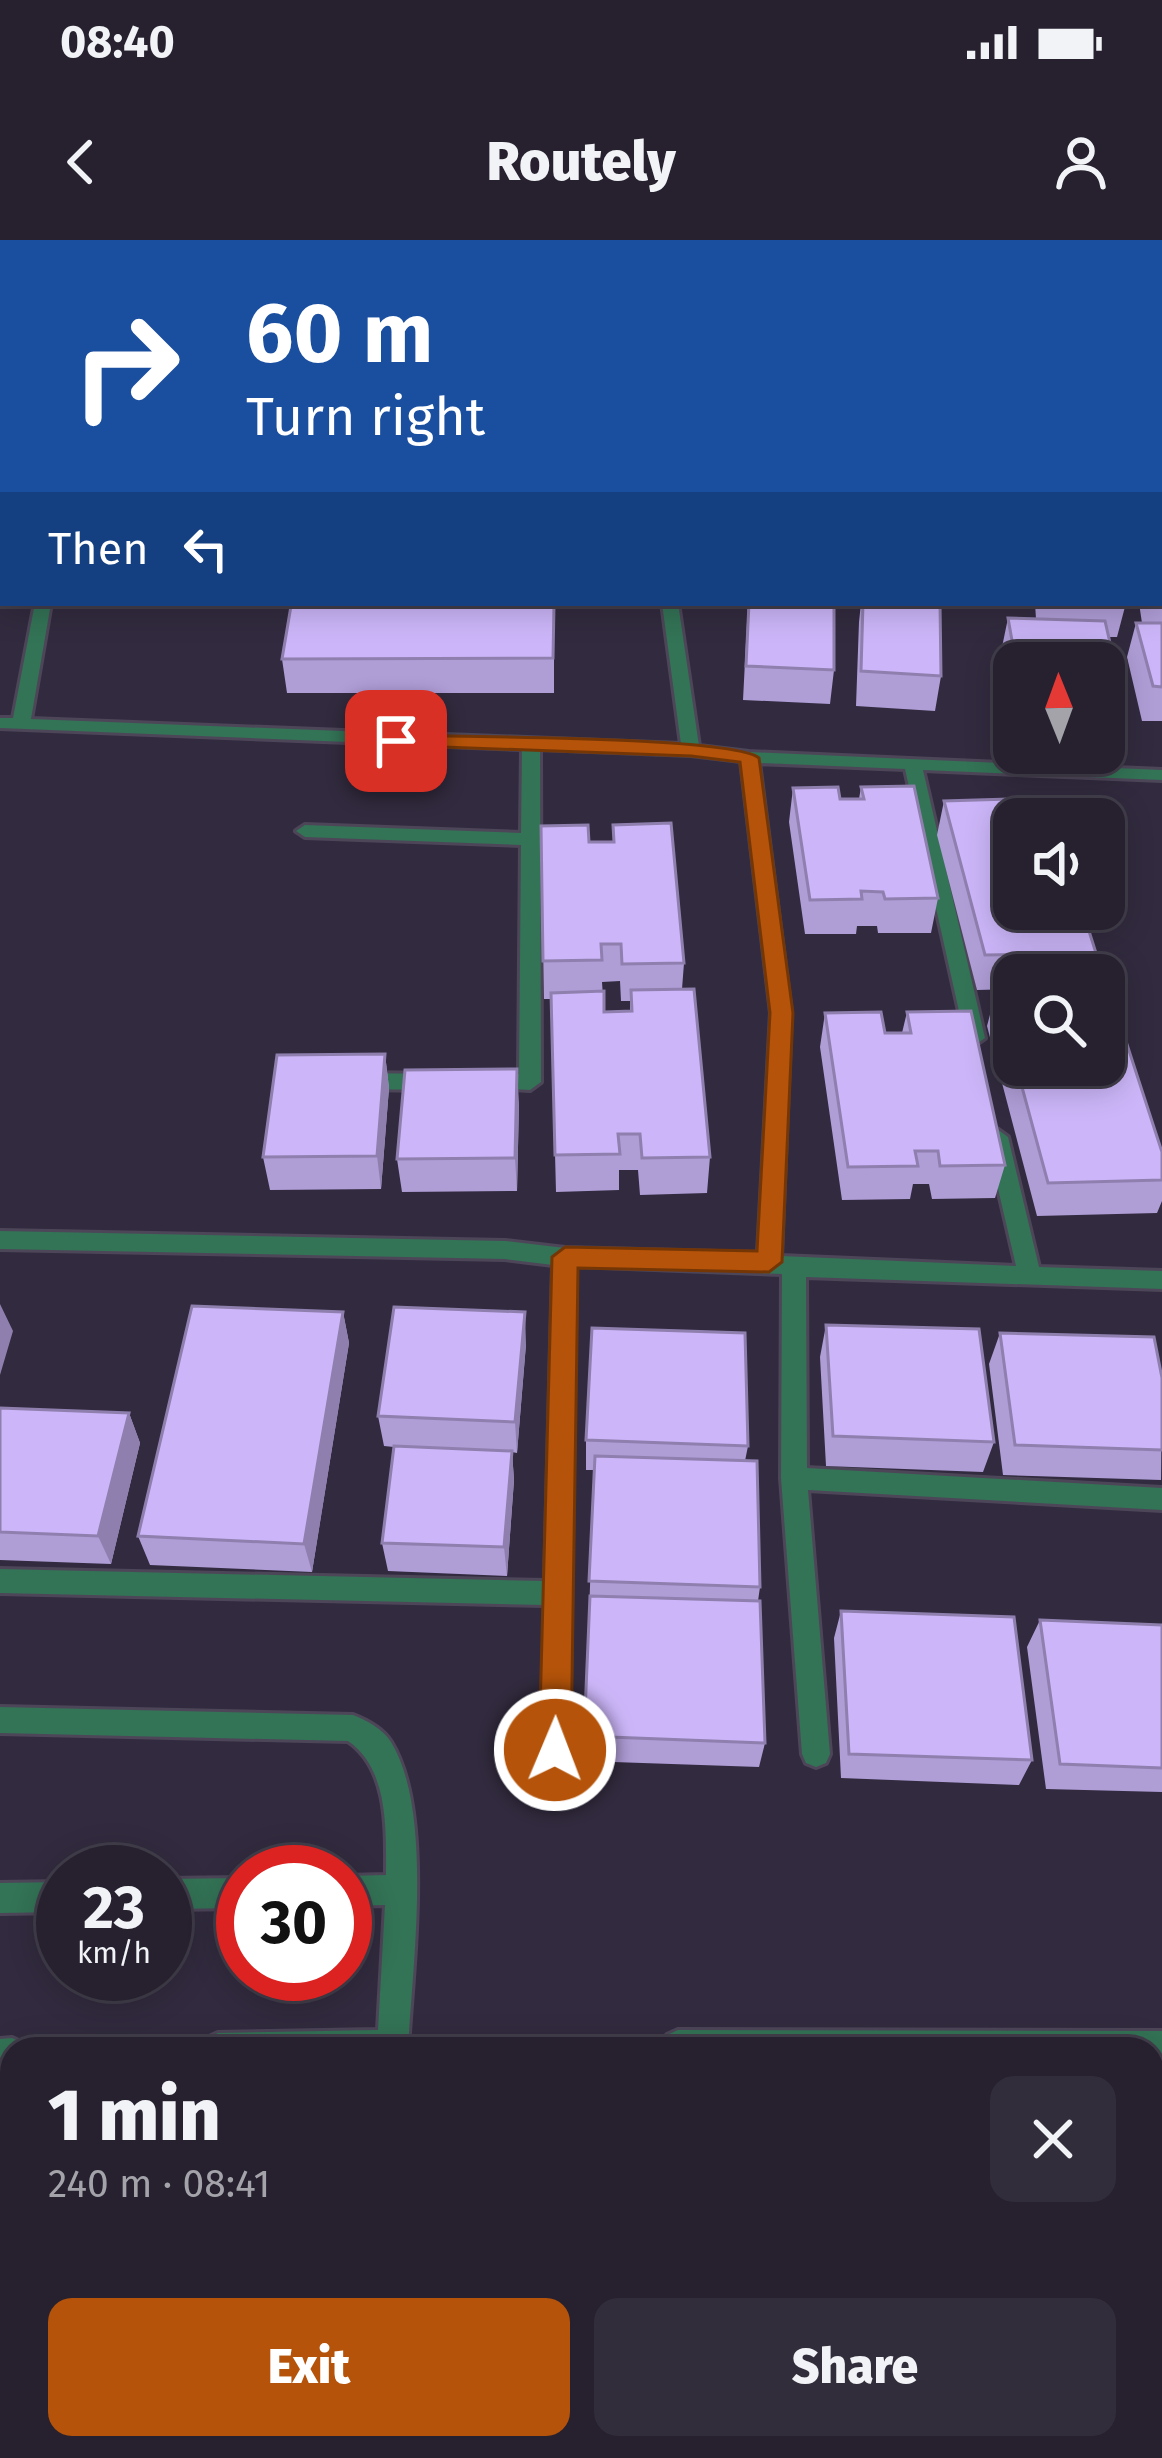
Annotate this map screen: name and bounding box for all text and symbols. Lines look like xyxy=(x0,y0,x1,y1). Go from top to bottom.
text: 08:40 xyxy=(60,15,175,69)
icon: back xyxy=(48,129,114,195)
icon: person xyxy=(1048,129,1114,195)
text: Routely xyxy=(486,130,676,194)
text: 60 m xyxy=(246,283,433,384)
icon: right xyxy=(48,288,204,444)
text: Turn right xyxy=(246,385,485,449)
icon: left xyxy=(173,516,239,582)
text: Then xyxy=(48,522,149,576)
north arrow xyxy=(993,642,1125,774)
map controls xyxy=(993,642,1125,1086)
pin xyxy=(345,690,447,792)
icon: arrive xyxy=(363,708,429,774)
button: sound xyxy=(993,798,1125,930)
button: search xyxy=(993,954,1125,1086)
position arrow xyxy=(492,1687,618,1813)
speed limit sign: 30 xyxy=(216,1845,372,2001)
text: 23 xyxy=(83,1872,145,1944)
text: km/h xyxy=(77,1935,151,1971)
text: 1 min xyxy=(48,2073,221,2159)
button: close xyxy=(990,2076,1116,2202)
text: 240 m · 08:41 xyxy=(48,2161,270,2207)
button: Exit xyxy=(48,2298,570,2436)
button: Share xyxy=(594,2298,1116,2436)

